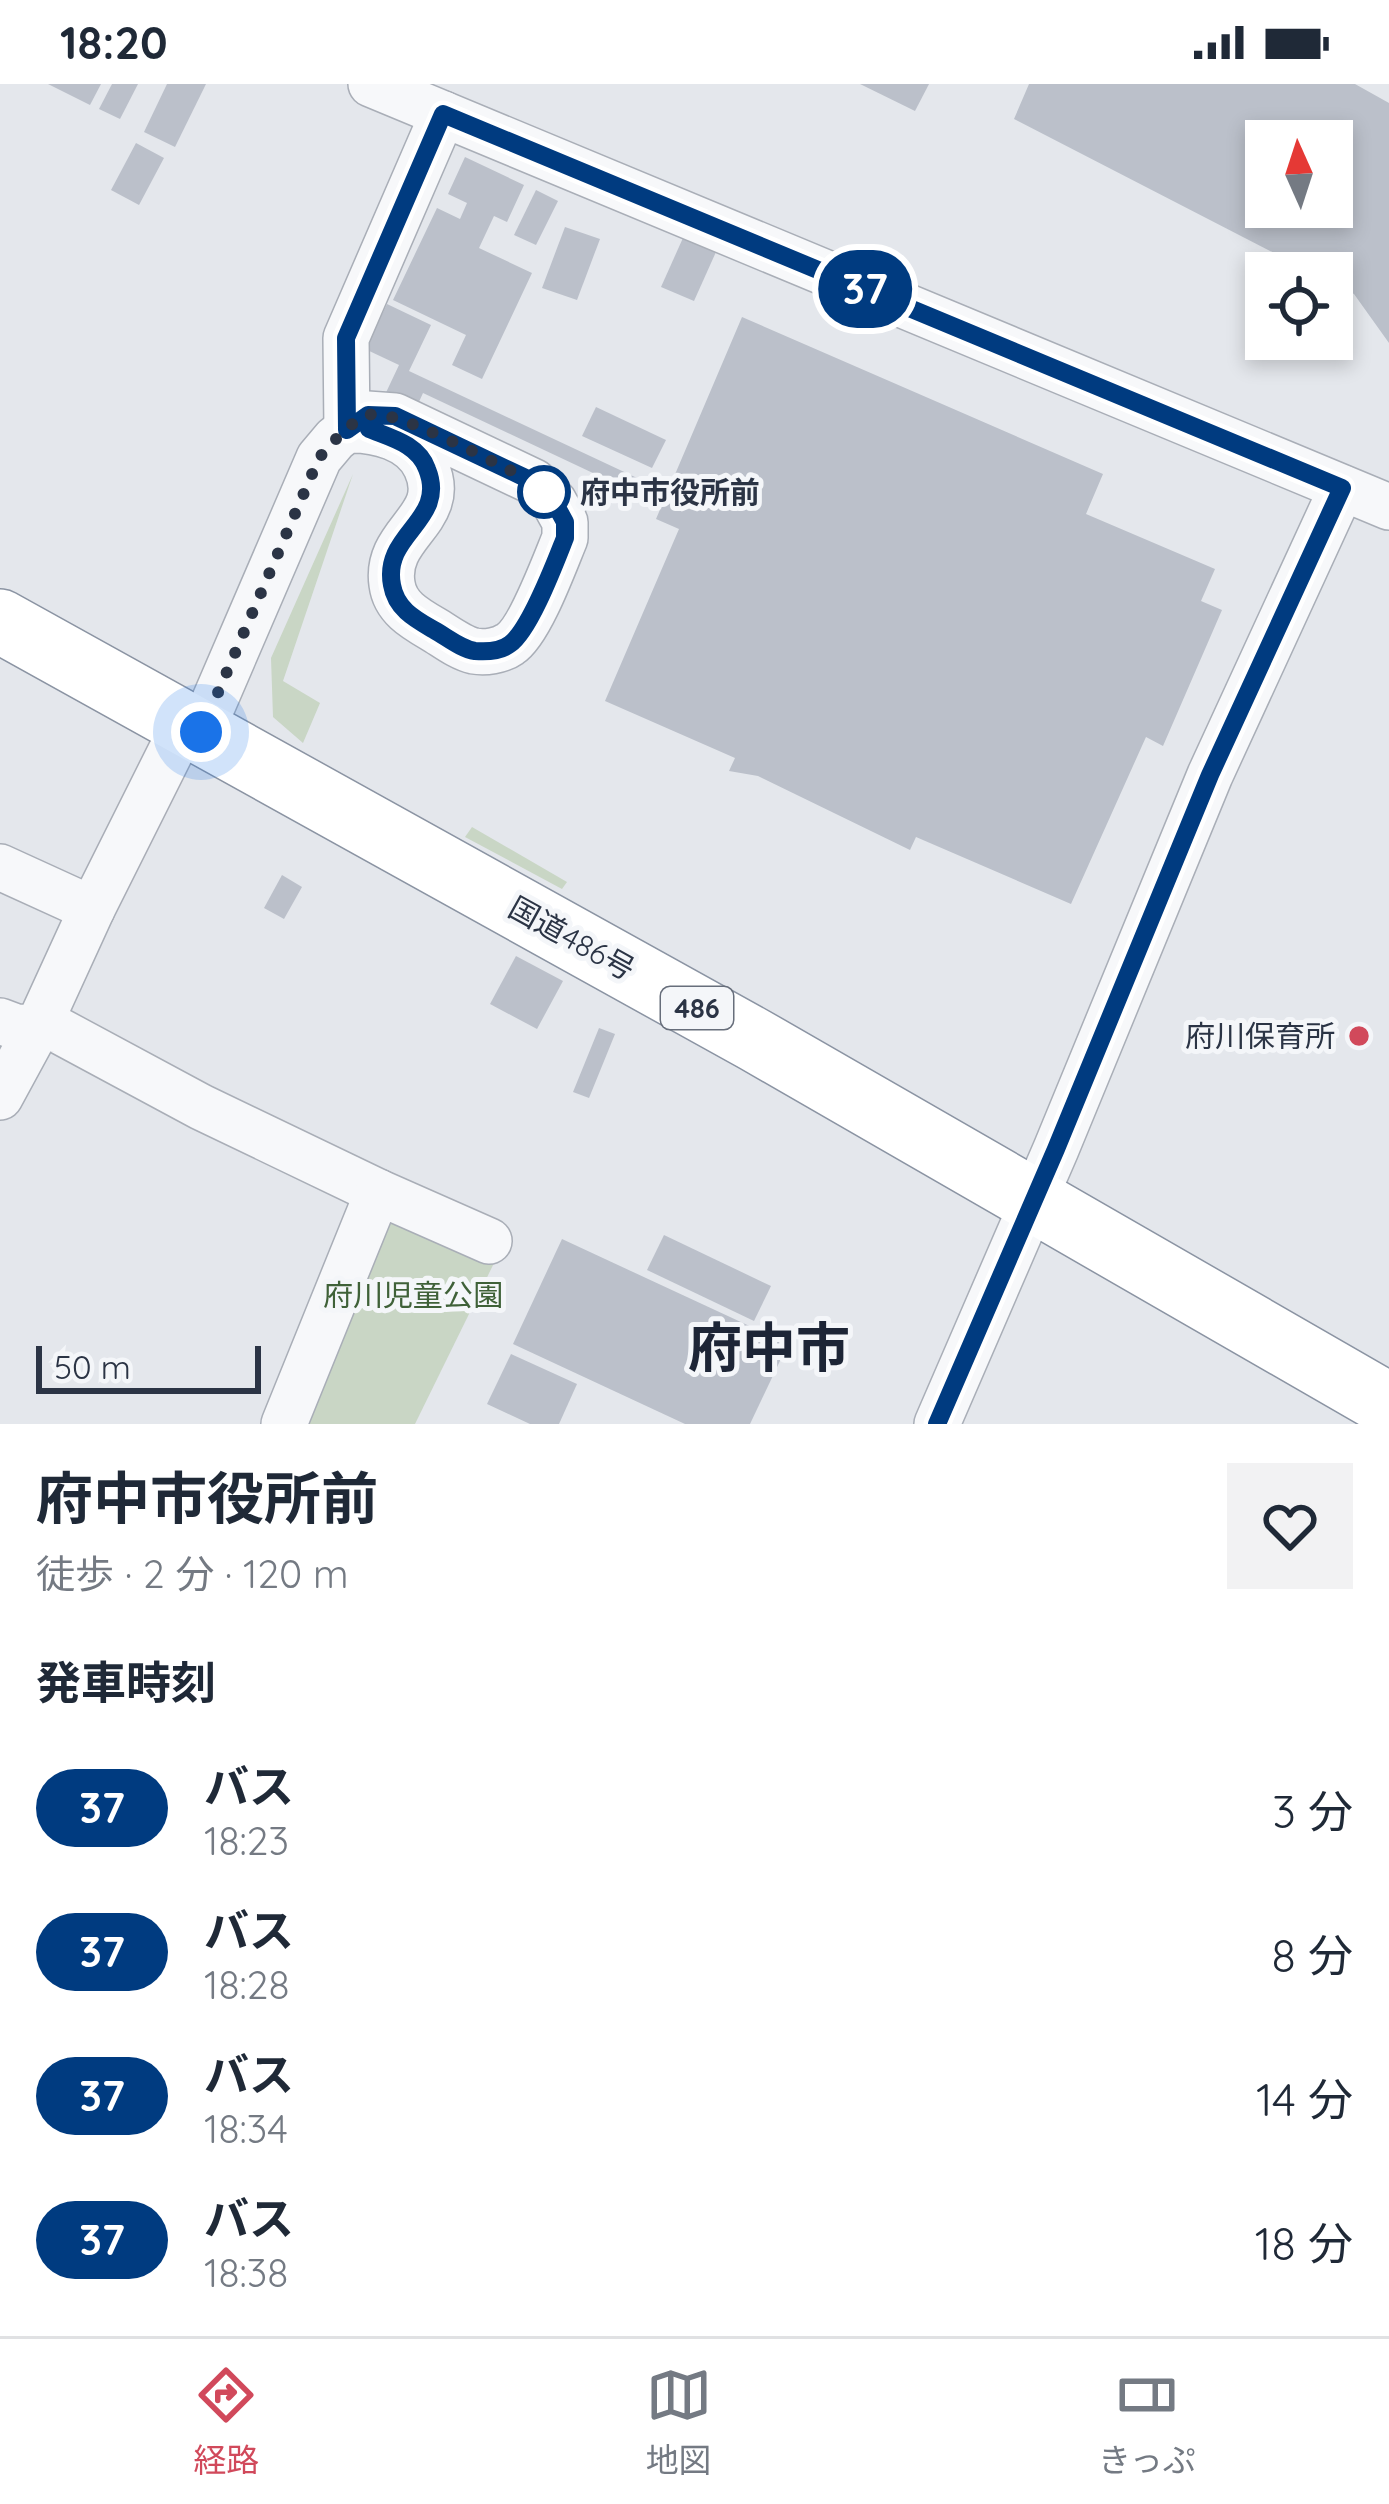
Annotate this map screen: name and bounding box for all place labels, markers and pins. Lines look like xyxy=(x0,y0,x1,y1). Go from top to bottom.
marker: 府中市役所前 xyxy=(519,467,569,517)
place label: 府中市役所前 xyxy=(580,473,760,511)
place label: 府川保育所 xyxy=(1185,1017,1335,1055)
marker: 府川保育所 xyxy=(1346,1023,1372,1049)

